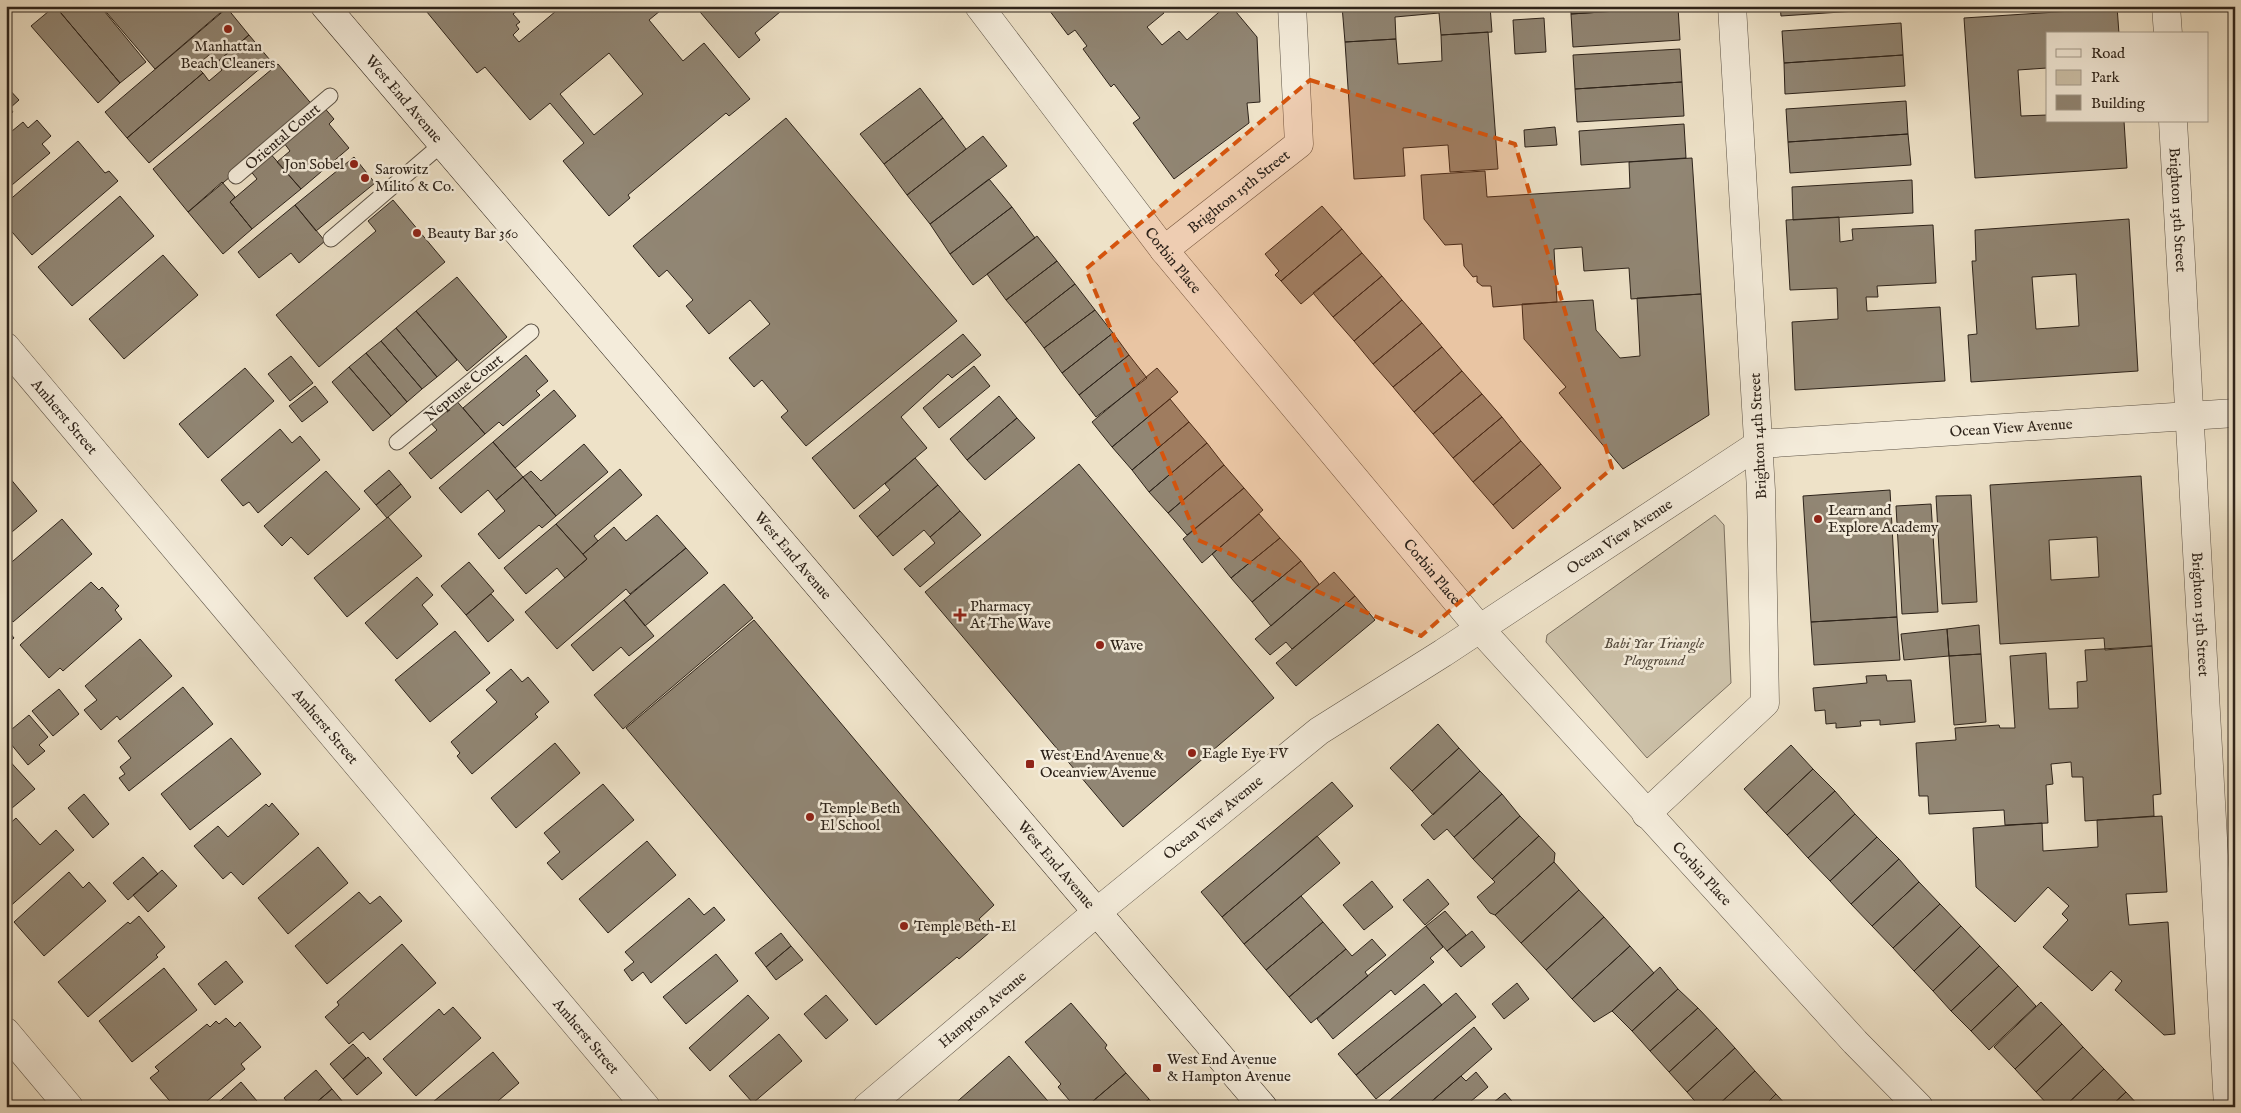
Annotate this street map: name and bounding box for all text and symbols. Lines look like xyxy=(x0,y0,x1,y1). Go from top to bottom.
marker: Manhattan Beach Cleaners xyxy=(222,23,234,35)
legend xyxy=(2046,32,2208,122)
place label: Manhattan Beach Cleaners xyxy=(181,37,275,73)
text: Road xyxy=(2091,44,2126,63)
street label: West End Avenue xyxy=(361,51,447,147)
text: Park xyxy=(2091,68,2121,87)
text: Building xyxy=(2091,94,2146,113)
street label: Oriental Court xyxy=(241,99,324,174)
street label: Brighton 15th Street xyxy=(1184,146,1294,238)
street label: Brighton 13th Street xyxy=(2164,147,2190,273)
place label: Jon Sobel xyxy=(282,155,345,174)
marker: Jon Sobel xyxy=(348,158,360,170)
place label: Sarowitz Milito & Co. xyxy=(375,160,454,196)
marker: Sarowitz Milito & Co. xyxy=(359,172,371,184)
place label: Beauty Bar 360 xyxy=(427,224,518,243)
street label: Corbin Place xyxy=(1140,224,1205,298)
marker: Beauty Bar 360 xyxy=(411,227,423,239)
street label: Neptune Court xyxy=(421,350,507,426)
street label: Brighton 14th Street xyxy=(1746,372,1771,500)
street label: Amherst Street xyxy=(26,374,101,459)
street label: Ocean View Avenue xyxy=(1949,415,2073,442)
street label: Ocean View Avenue xyxy=(1563,495,1676,579)
place label: Learn and Explore Academy xyxy=(1828,501,1939,537)
street label: West End Avenue xyxy=(750,508,836,604)
marker: Learn and Explore Academy xyxy=(1812,513,1824,525)
street label: Corbin Place xyxy=(1399,535,1465,609)
street label: Brighton 13th Street xyxy=(2187,551,2213,677)
place label: Pharmacy At The Wave xyxy=(969,597,1051,633)
marker: Pharmacy At The Wave xyxy=(954,609,966,621)
park label: Babi Yar Triangle Playground xyxy=(1604,634,1704,671)
place label: Wave xyxy=(1110,636,1143,655)
marker: Wave xyxy=(1094,639,1106,651)
street label: Amherst Street xyxy=(287,684,362,768)
place label: Eagle Eye FV xyxy=(1202,744,1289,763)
place label: West End Avenue & Oceanview Avenue xyxy=(1040,746,1164,782)
marker: Eagle Eye FV xyxy=(1186,747,1198,759)
marker: West End Avenue & Oceanview Avenue xyxy=(1024,758,1036,770)
street label: Ocean View Avenue xyxy=(1159,772,1267,864)
place label: Temple Beth El School xyxy=(820,799,900,835)
marker: Temple Beth El School xyxy=(804,811,816,823)
street label: West End Avenue xyxy=(1013,817,1099,913)
street label: Corbin Place xyxy=(1668,838,1736,910)
place label: Temple Beth-El xyxy=(914,917,1017,936)
marker: Temple Beth-El xyxy=(898,920,910,932)
street label: Hampton Avenue xyxy=(935,967,1030,1052)
street label: Amherst Street xyxy=(548,994,623,1078)
place label: West End Avenue & Hampton Avenue xyxy=(1167,1050,1291,1086)
marker: West End Avenue & Hampton Avenue xyxy=(1151,1062,1163,1074)

